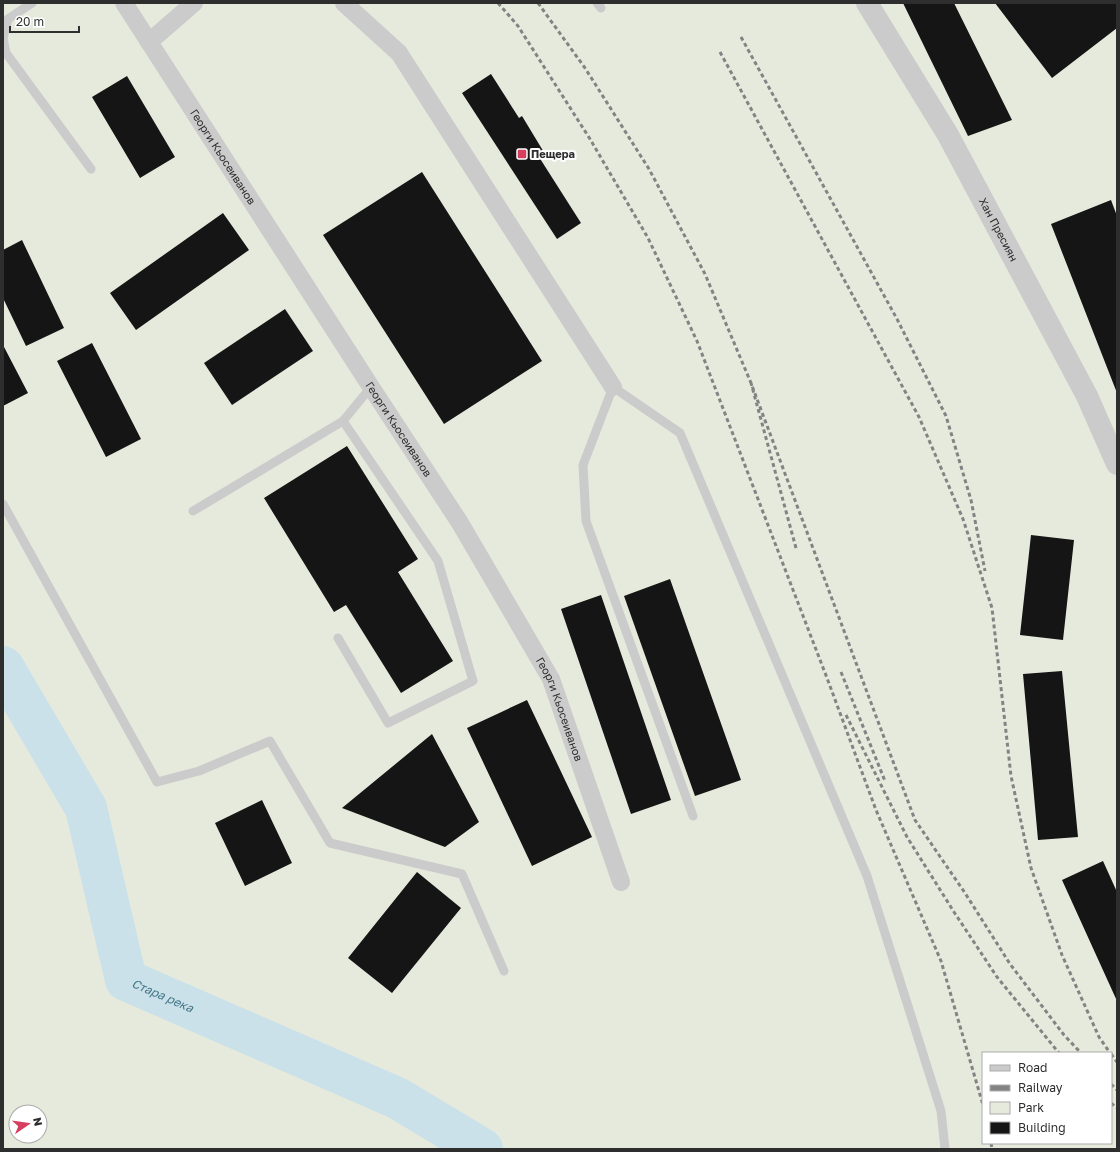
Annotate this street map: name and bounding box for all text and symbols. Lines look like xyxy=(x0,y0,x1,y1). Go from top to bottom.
scale bar xyxy=(10,8,79,34)
text: 20 m xyxy=(16,14,44,29)
street label: Георги Кьосеиванов xyxy=(188,107,259,207)
place label: Пещера xyxy=(531,147,575,160)
marker: Пещера xyxy=(516,148,528,160)
street label: Хан Пресиян xyxy=(977,195,1021,263)
street label: Георги Кьосеиванов xyxy=(363,379,435,479)
street label: Георги Кьосеиванов xyxy=(534,655,586,763)
water label: Стара река xyxy=(130,975,197,1016)
legend xyxy=(982,1052,1112,1144)
text: Road xyxy=(1018,1060,1047,1075)
text: Railway xyxy=(1018,1080,1063,1095)
text: Park xyxy=(1018,1100,1044,1115)
north arrow xyxy=(8,1104,48,1144)
text: N xyxy=(31,1116,46,1127)
text: Building xyxy=(1018,1120,1066,1135)

